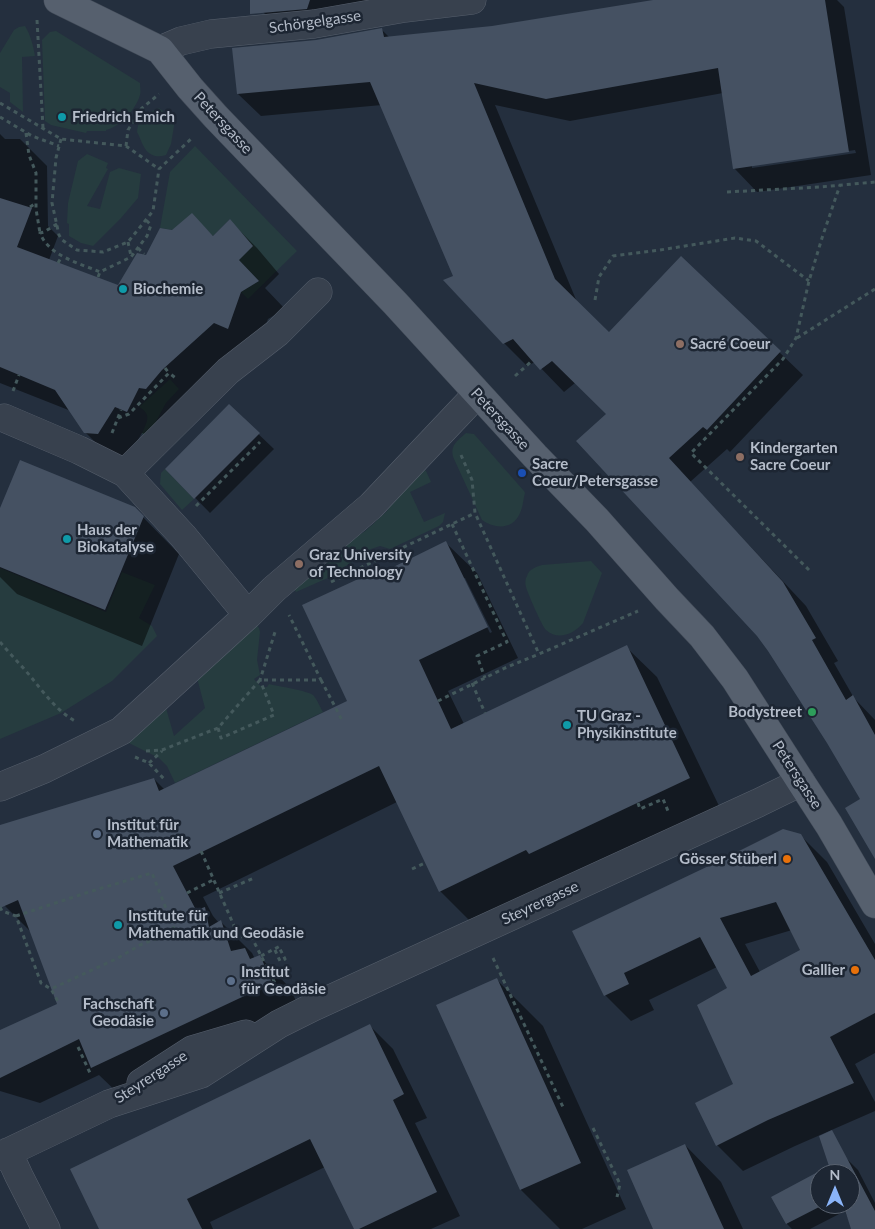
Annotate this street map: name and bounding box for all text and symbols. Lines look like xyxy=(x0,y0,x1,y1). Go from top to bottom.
street label: Schörgelgasse xyxy=(268,7,362,37)
street label: Petersgasse xyxy=(190,88,256,158)
place label: Friedrich Emich xyxy=(72,108,175,126)
marker: Friedrich Emich xyxy=(56,111,68,123)
place label: Biochemie xyxy=(133,280,203,298)
marker: Biochemie xyxy=(117,283,129,295)
place label: Sacré Coeur xyxy=(690,335,770,353)
marker: Sacré Coeur xyxy=(674,338,686,350)
street label: Petersgasse xyxy=(467,384,533,454)
place label: Kindergarten Sacre Coeur xyxy=(750,439,838,474)
marker: Kindergarten Sacre Coeur xyxy=(734,451,746,463)
place label: Sacre Coeur/Petersgasse xyxy=(532,455,658,490)
marker: Sacre Coeur/Petersgasse xyxy=(516,467,528,479)
place label: Haus der Biokatalyse xyxy=(77,521,154,556)
marker: Haus der Biokatalyse xyxy=(61,533,73,545)
place label: Graz University of Technology xyxy=(309,546,412,581)
marker: Graz University of Technology xyxy=(293,558,305,570)
place label: Bodystreet xyxy=(728,703,802,721)
marker: Bodystreet xyxy=(806,706,818,718)
place label: TU Graz - Physikinstitute xyxy=(577,707,677,742)
marker: TU Graz - Physikinstitute xyxy=(561,719,573,731)
street label: Petersgasse xyxy=(768,737,826,813)
place label: Institut für Mathematik xyxy=(107,816,188,851)
marker: Institut für Mathematik xyxy=(91,828,103,840)
place label: Gösser Stüberl xyxy=(679,850,777,868)
marker: Gösser Stüberl xyxy=(781,853,793,865)
street label: Steyrergasse xyxy=(499,877,581,929)
place label: Institute für Mathematik und Geodäsie xyxy=(128,907,304,942)
marker: Institute für Mathematik und Geodäsie xyxy=(112,919,124,931)
place label: Gallier xyxy=(802,961,845,979)
place label: Institut für Geodäsie xyxy=(241,963,326,998)
marker: Gallier xyxy=(849,964,861,976)
marker: Institut für Geodäsie xyxy=(225,975,237,987)
place label: Fachschaft Geodäsie xyxy=(83,995,154,1030)
marker: Fachschaft Geodäsie xyxy=(158,1007,170,1019)
street label: Steyrergasse xyxy=(111,1047,191,1107)
north arrow xyxy=(810,1164,860,1214)
text: N xyxy=(830,1166,840,1183)

